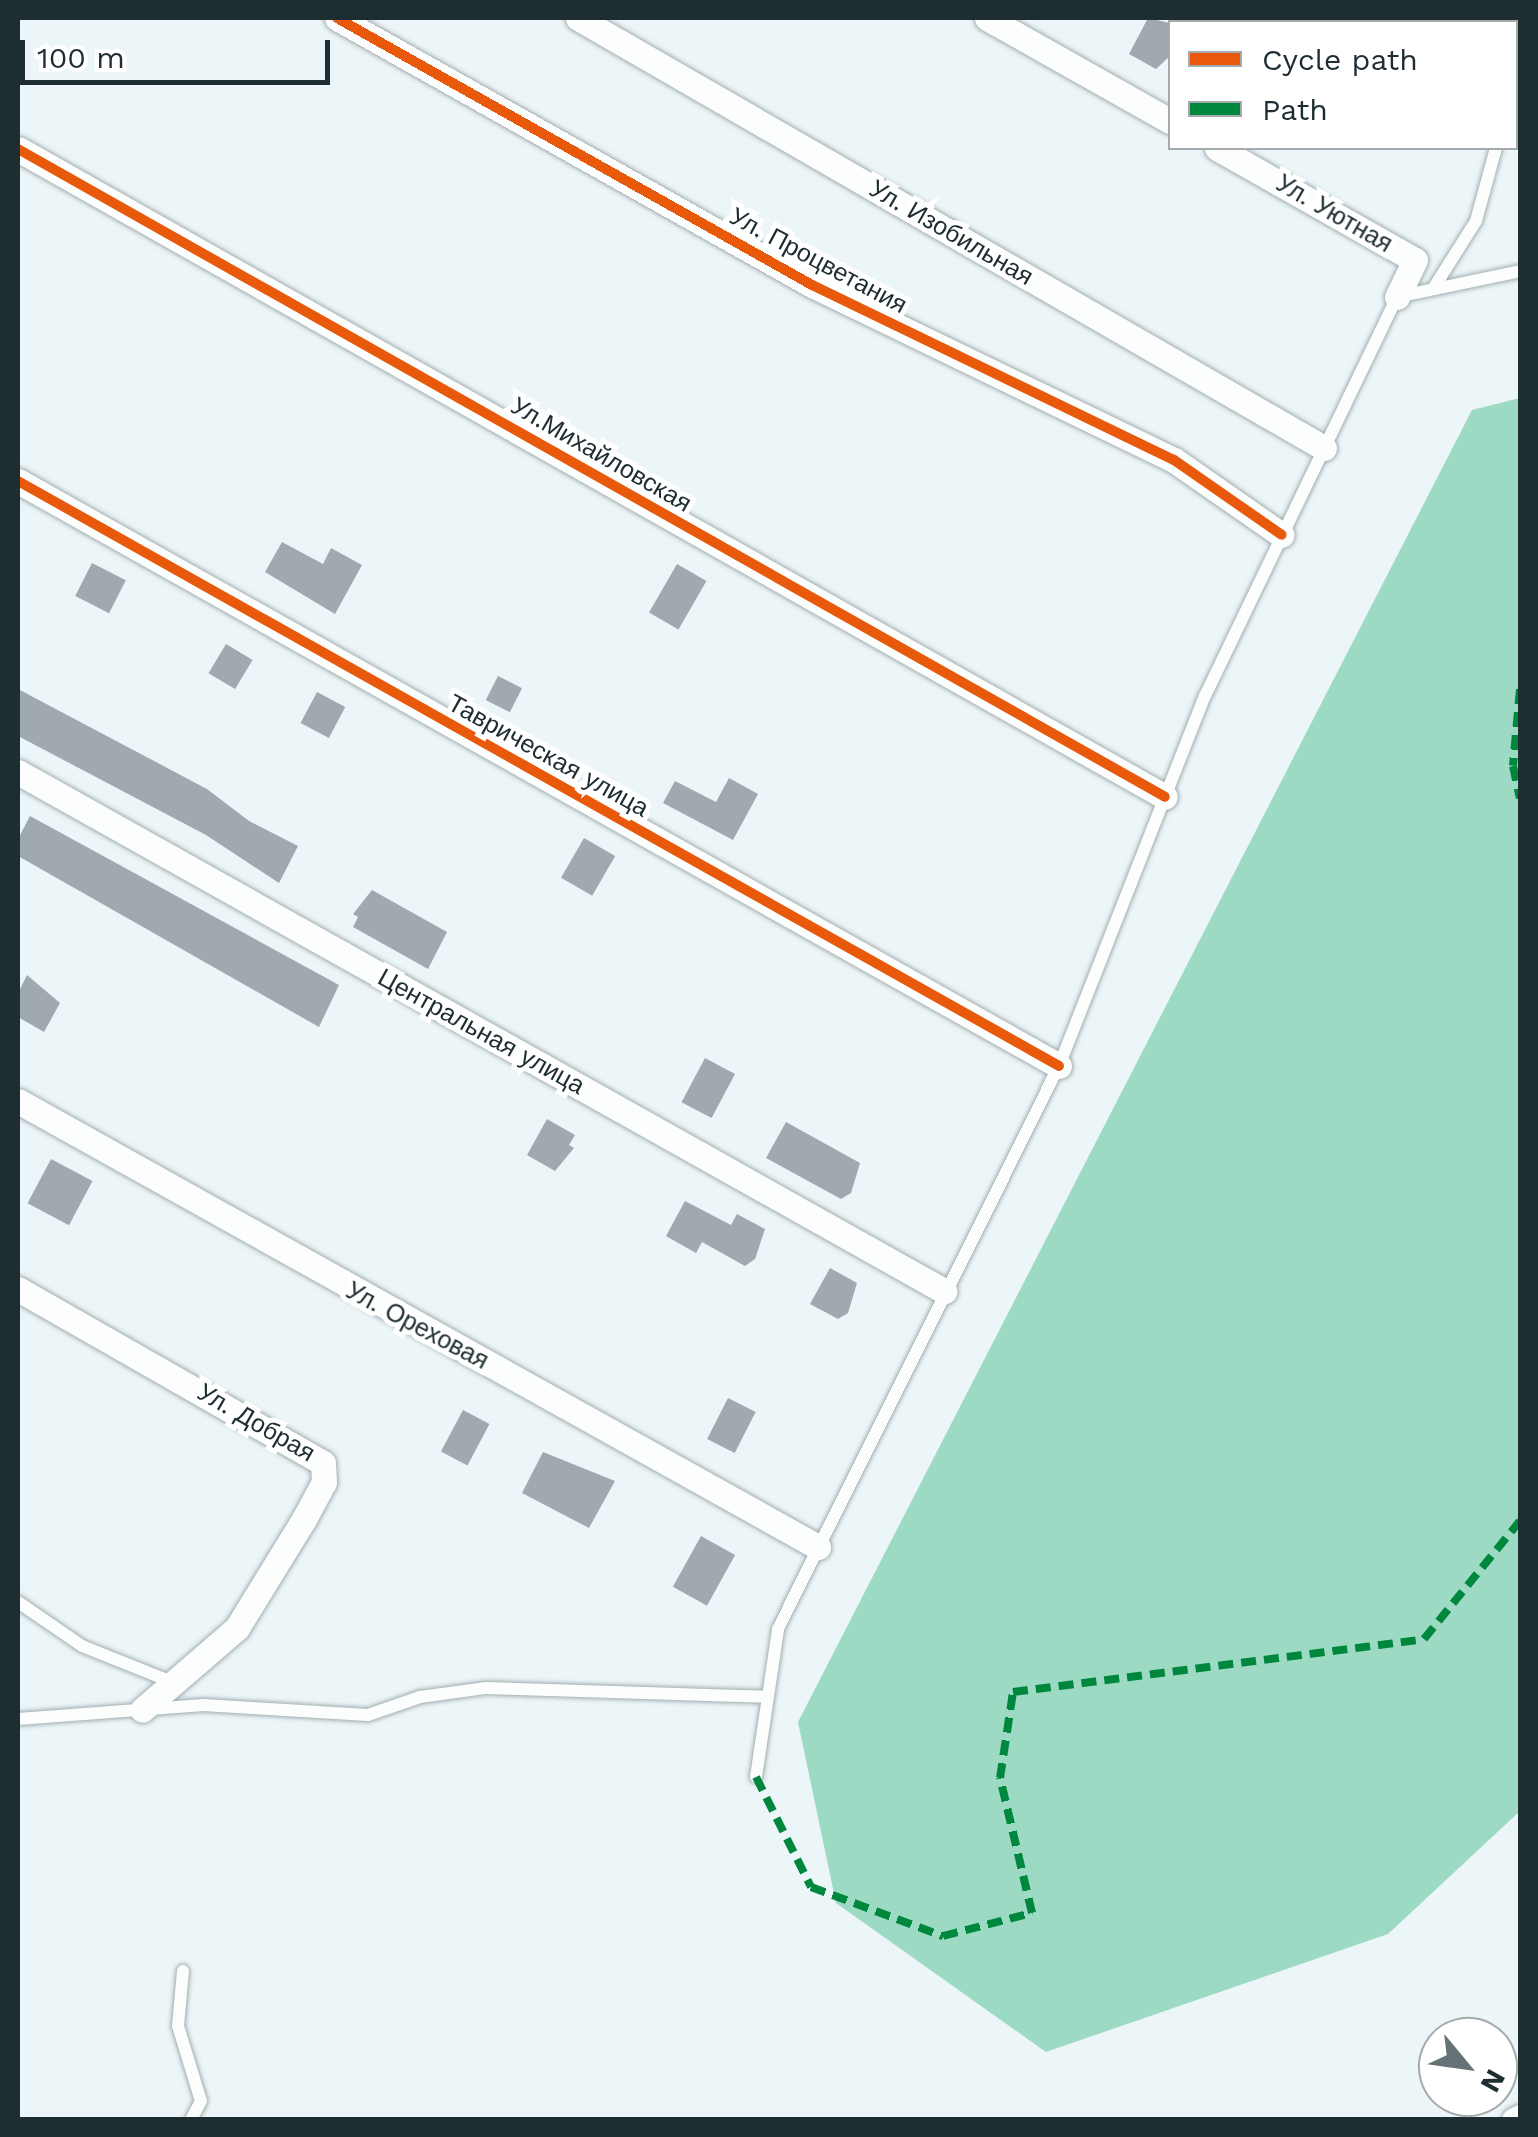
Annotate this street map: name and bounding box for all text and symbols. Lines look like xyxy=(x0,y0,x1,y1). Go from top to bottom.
scale bar xyxy=(25,20,335,82)
legend xyxy=(1168,20,1518,150)
text: 100 m xyxy=(37,40,125,75)
text: Cycle path xyxy=(1262,42,1418,77)
text: Path xyxy=(1262,92,1328,127)
street label: Ул. Уютная xyxy=(1270,169,1398,259)
street label: Ул. Изобильная xyxy=(864,174,1038,292)
street label: Ул. Процветания xyxy=(724,202,912,320)
street label: Ул.Михайловская xyxy=(505,391,697,519)
street label: Таврическая улица xyxy=(442,688,654,824)
street label: Центральная улица xyxy=(372,963,590,1101)
street label: Ул. Ореховая xyxy=(341,1276,493,1376)
street label: Ул. Добрая xyxy=(192,1377,320,1469)
north arrow xyxy=(1418,2017,1518,2117)
text: N xyxy=(1473,2064,1512,2098)

